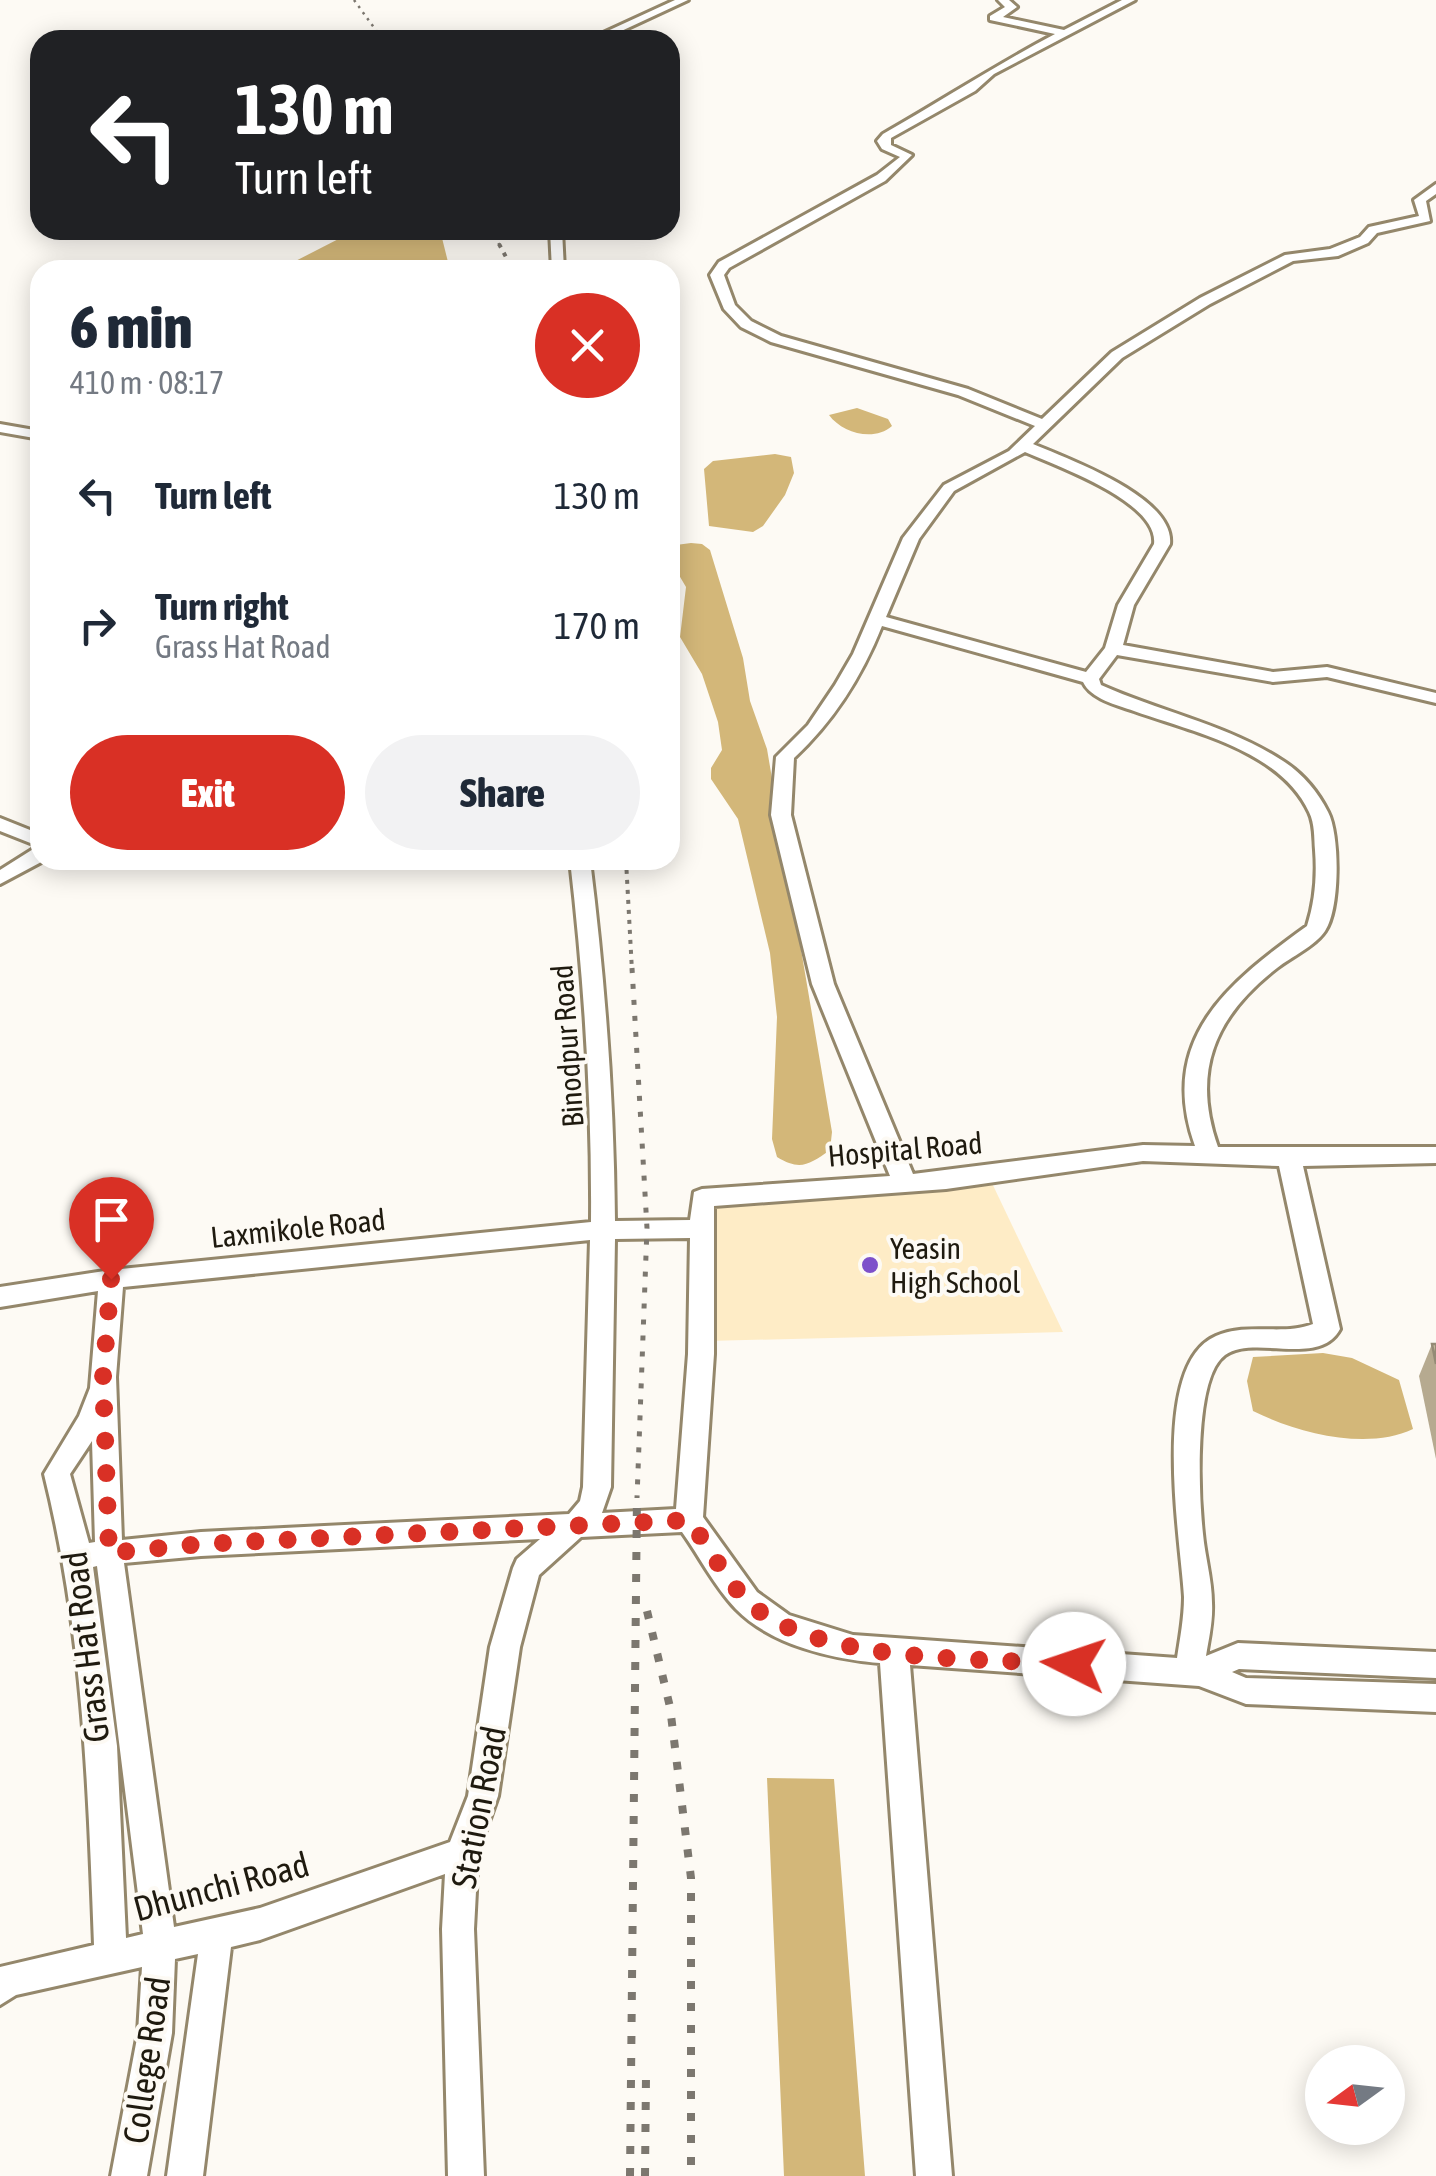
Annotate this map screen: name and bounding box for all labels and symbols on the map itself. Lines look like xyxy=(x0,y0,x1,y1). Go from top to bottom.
street label: Binodpur Road xyxy=(544,964,590,1128)
street label: Hospital Road xyxy=(826,1125,984,1173)
pin xyxy=(69,1177,154,1280)
street label: Laxmikole Road xyxy=(209,1202,387,1254)
place label: Yeasin High School xyxy=(890,1231,1020,1299)
marker: Yeasin High School xyxy=(859,1254,881,1276)
street label: Grass Hat Road xyxy=(53,1549,117,1745)
position arrow xyxy=(1022,1612,1126,1716)
street label: Station Road xyxy=(443,1723,513,1891)
street label: Dhunchi Road xyxy=(129,1843,313,1929)
street label: College Road xyxy=(114,1974,178,2146)
north arrow xyxy=(1305,2045,1405,2145)

